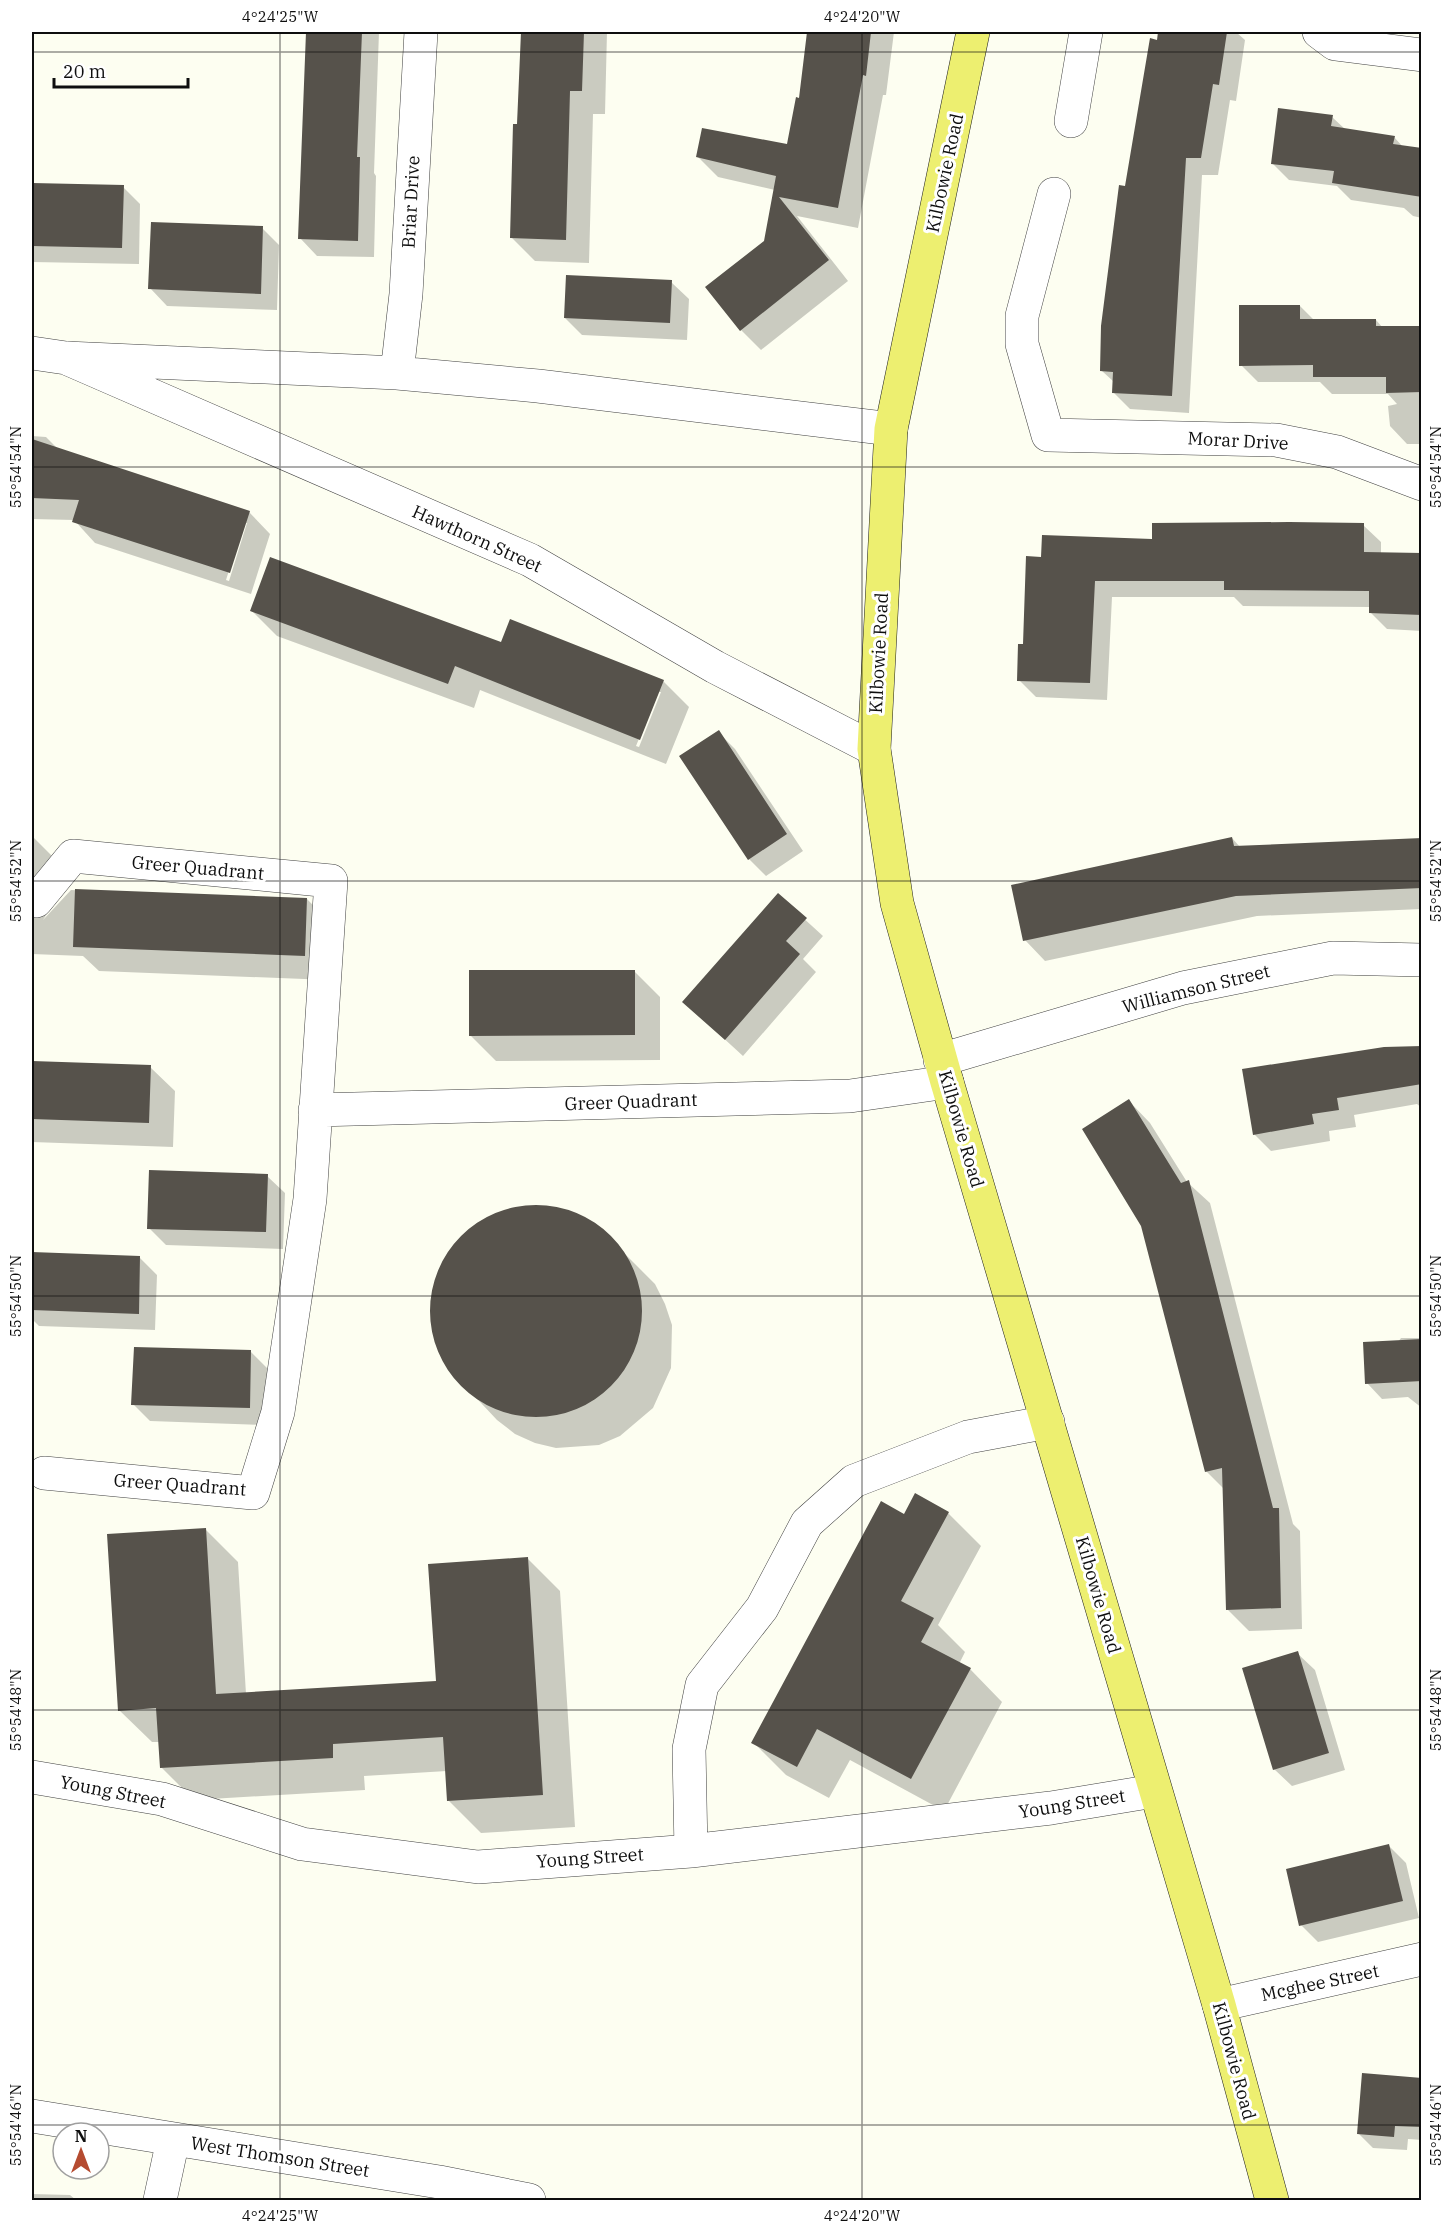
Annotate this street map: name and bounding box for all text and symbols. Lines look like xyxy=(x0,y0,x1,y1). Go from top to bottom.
text: 4°24'25"W xyxy=(242,7,319,26)
text: 4°24'20"W xyxy=(824,7,901,26)
scale bar xyxy=(54,51,188,89)
text: 20 m xyxy=(63,60,106,83)
street label: Kilbowie Road xyxy=(921,111,968,235)
street label: Briar Drive xyxy=(397,155,424,249)
text: 55°54'54"N xyxy=(6,426,25,508)
street label: Morar Drive xyxy=(1187,426,1289,455)
text: 55°54'54"N xyxy=(1426,426,1445,508)
street label: Hawthorn Street xyxy=(409,500,546,577)
street label: Kilbowie Road xyxy=(864,592,893,714)
text: 55°54'52"N xyxy=(6,840,25,922)
text: 55°54'52"N xyxy=(1426,840,1445,922)
street label: Greer Quadrant xyxy=(131,850,265,885)
street label: Williamson Street xyxy=(1120,959,1272,1018)
street label: Kilbowie Road xyxy=(934,1067,989,1190)
street label: Greer Quadrant xyxy=(564,1088,698,1115)
text: 55°54'50"N xyxy=(6,1255,25,1337)
text: 55°54'50"N xyxy=(1426,1255,1445,1337)
street label: Greer Quadrant xyxy=(113,1468,247,1501)
street label: Kilbowie Road xyxy=(1071,1533,1126,1656)
text: 55°54'48"N xyxy=(6,1669,25,1751)
text: 55°54'48"N xyxy=(1426,1669,1445,1751)
street label: Young Street xyxy=(58,1770,168,1813)
street label: Young Street xyxy=(1017,1784,1127,1823)
street label: Young Street xyxy=(536,1842,644,1873)
street label: Mcghee Street xyxy=(1259,1959,1381,2006)
street label: Kilbowie Road xyxy=(1208,1999,1261,2122)
text: 55°54'46"N xyxy=(6,2084,25,2166)
text: 55°54'46"N xyxy=(1426,2084,1445,2166)
north arrow xyxy=(51,2121,111,2181)
text: N xyxy=(75,2126,87,2146)
street label: West Thomson Street xyxy=(189,2131,371,2182)
text: 4°24'25"W xyxy=(242,2206,319,2225)
text: 4°24'20"W xyxy=(824,2206,901,2225)

